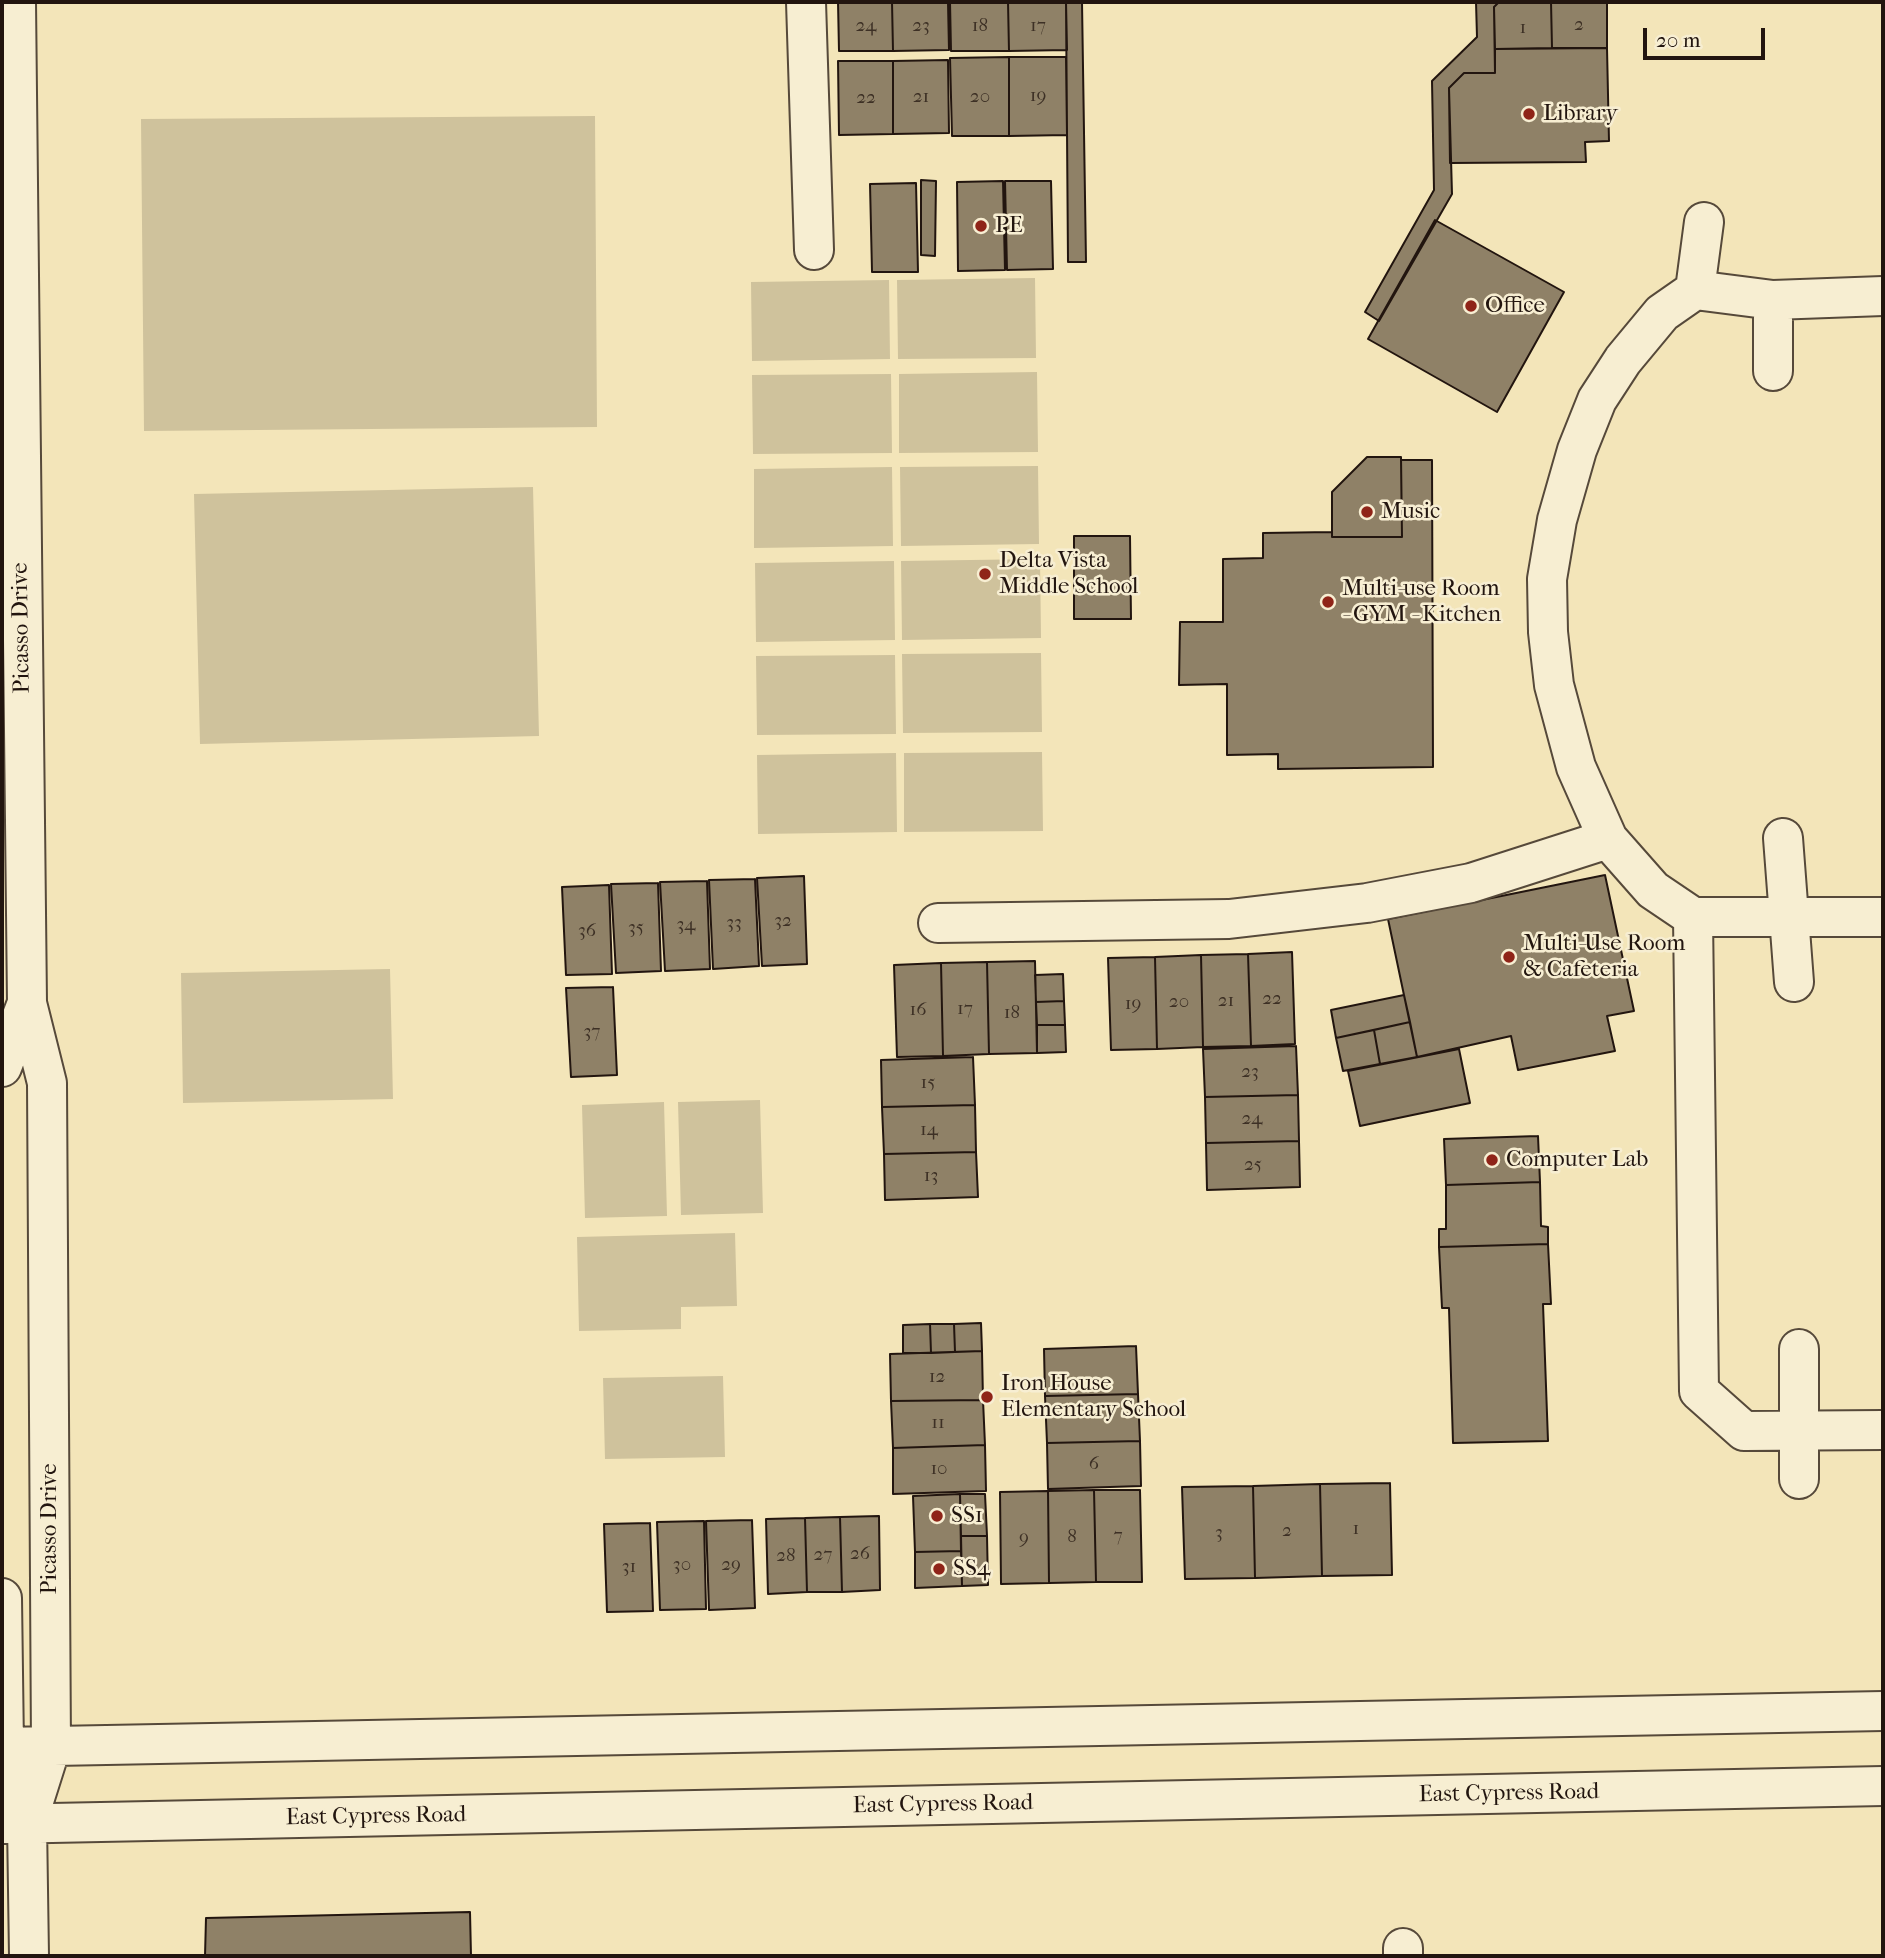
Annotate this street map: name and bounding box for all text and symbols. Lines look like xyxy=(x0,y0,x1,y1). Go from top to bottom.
house number: 2 xyxy=(1574,14,1584,36)
scale bar xyxy=(1647,14,1770,58)
house number: 24 xyxy=(856,15,876,37)
house number: 23 xyxy=(912,15,930,37)
house number: 18 xyxy=(972,15,988,37)
house number: 17 xyxy=(1030,15,1046,37)
house number: 1 xyxy=(1520,17,1526,39)
text: 20 m xyxy=(1656,28,1700,52)
house number: 19 xyxy=(1030,85,1046,107)
house number: 21 xyxy=(913,86,929,108)
house number: 20 xyxy=(970,86,990,108)
house number: 22 xyxy=(856,87,876,109)
place label: Library xyxy=(1543,100,1618,128)
marker: Library xyxy=(1521,106,1537,122)
place label: PE xyxy=(995,212,1023,240)
marker: PE xyxy=(973,218,989,234)
place label: Office xyxy=(1485,292,1545,320)
marker: Office xyxy=(1463,298,1479,314)
place label: Music xyxy=(1381,498,1440,526)
marker: Music xyxy=(1359,504,1375,520)
place label: Delta Vista Middle School xyxy=(999,547,1138,601)
street label: Picasso Drive xyxy=(7,562,37,694)
marker: Delta Vista Middle School xyxy=(977,566,993,582)
place label: Multi-use Room - GYM - Kitchen xyxy=(1342,575,1501,629)
marker: Multi-use Room - GYM - Kitchen xyxy=(1320,594,1336,610)
house number: 32 xyxy=(774,910,792,932)
house number: 33 xyxy=(726,912,742,934)
house number: 34 xyxy=(676,914,696,936)
house number: 35 xyxy=(628,917,644,939)
house number: 36 xyxy=(578,920,596,942)
place label: Multi-Use Room & Cafeteria xyxy=(1523,930,1685,984)
marker: Multi-Use Room & Cafeteria xyxy=(1501,949,1517,965)
house number: 22 xyxy=(1262,988,1282,1010)
house number: 21 xyxy=(1218,990,1234,1012)
house number: 20 xyxy=(1169,991,1189,1013)
house number: 19 xyxy=(1125,993,1141,1015)
house number: 17 xyxy=(957,998,973,1020)
house number: 16 xyxy=(910,999,926,1021)
house number: 18 xyxy=(1004,1002,1020,1024)
house number: 37 xyxy=(584,1021,600,1043)
house number: 23 xyxy=(1241,1061,1259,1083)
house number: 15 xyxy=(921,1072,935,1094)
house number: 24 xyxy=(1242,1108,1262,1130)
house number: 14 xyxy=(920,1119,938,1141)
place label: Computer Lab xyxy=(1506,1146,1648,1174)
marker: Computer Lab xyxy=(1484,1152,1500,1168)
house number: 25 xyxy=(1244,1154,1262,1176)
house number: 13 xyxy=(924,1165,938,1187)
house number: 12 xyxy=(929,1366,945,1388)
place label: Iron House Elementary School xyxy=(1001,1370,1186,1424)
marker: Iron House Elementary School xyxy=(979,1389,995,1405)
house number: 11 xyxy=(931,1412,945,1434)
house number: 6 xyxy=(1089,1453,1099,1475)
house number: 10 xyxy=(930,1458,948,1480)
street label: Picasso Drive xyxy=(36,1463,64,1595)
place label: SS1 xyxy=(951,1502,983,1530)
marker: SS1 xyxy=(929,1508,945,1524)
house number: 1 xyxy=(1353,1518,1359,1540)
house number: 2 xyxy=(1282,1520,1292,1542)
house number: 3 xyxy=(1215,1522,1223,1544)
house number: 7 xyxy=(1113,1525,1123,1547)
house number: 8 xyxy=(1067,1526,1077,1548)
house number: 9 xyxy=(1019,1527,1029,1549)
house number: 26 xyxy=(850,1543,870,1565)
house number: 27 xyxy=(814,1544,832,1566)
house number: 28 xyxy=(776,1545,796,1567)
house number: 30 xyxy=(673,1554,691,1576)
house number: 29 xyxy=(721,1554,741,1576)
place label: SS4 xyxy=(953,1555,990,1583)
house number: 31 xyxy=(622,1556,636,1578)
marker: SS4 xyxy=(931,1561,947,1577)
street label: East Cypress Road xyxy=(1419,1779,1599,1809)
street label: East Cypress Road xyxy=(853,1790,1033,1820)
street label: East Cypress Road xyxy=(286,1802,466,1832)

